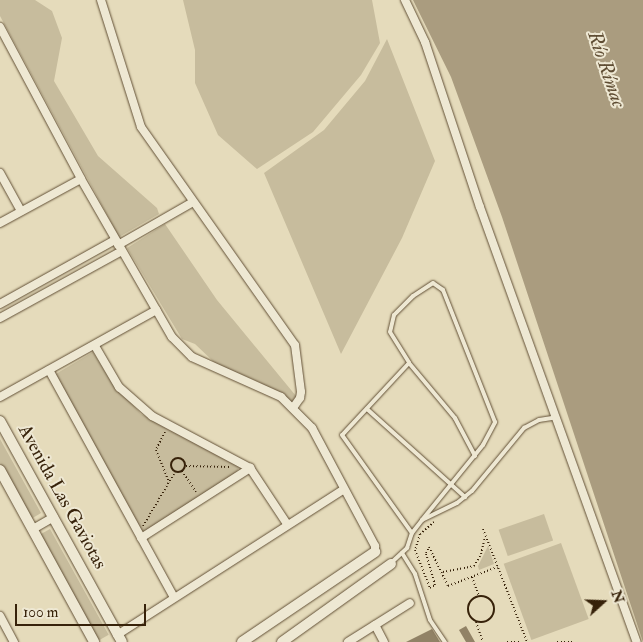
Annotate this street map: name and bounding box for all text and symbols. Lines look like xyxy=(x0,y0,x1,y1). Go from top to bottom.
water label: Río Rímac xyxy=(583,28,631,110)
street label: Avenida Las Gaviotas xyxy=(13,421,111,573)
north arrow xyxy=(578,577,628,627)
text: N xyxy=(607,588,628,605)
scale bar xyxy=(18,594,149,626)
text: 100 m xyxy=(23,603,58,622)

